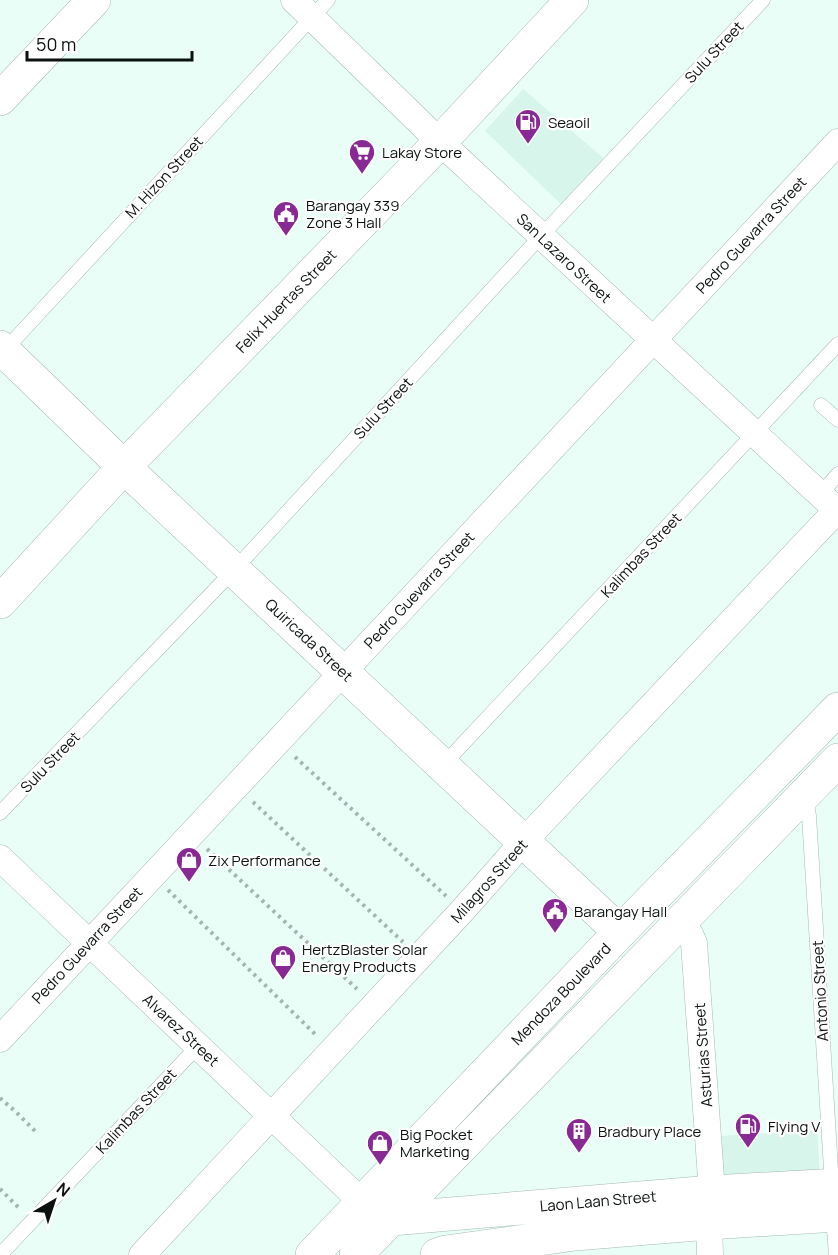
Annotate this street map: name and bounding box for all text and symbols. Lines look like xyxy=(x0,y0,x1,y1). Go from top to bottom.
street label: Sulu Street xyxy=(680,16,748,88)
scale bar xyxy=(27,24,192,62)
text: 50 m xyxy=(36,32,76,56)
fuel station icon: Seaoil xyxy=(513,107,543,145)
place label: Seaoil xyxy=(548,112,590,133)
street label: M. Hizon Street xyxy=(120,131,208,223)
supermarket icon: Lakay Store xyxy=(347,137,377,175)
place label: Lakay Store xyxy=(382,142,462,163)
street label: Pedro Guevarra Street xyxy=(691,172,811,298)
place label: Barangay 339 Zone 3 Hall xyxy=(306,195,399,233)
public building icon: Barangay 339 Zone 3 Hall xyxy=(271,199,301,237)
street label: San Lazaro Street xyxy=(512,209,616,307)
street label: Felix Huertas Street xyxy=(231,245,341,357)
street label: Sulu Street xyxy=(349,372,417,444)
street label: Kalimbas Street xyxy=(596,508,686,602)
street label: Pedro Guevarra Street xyxy=(359,527,479,653)
street label: Quiricada Street xyxy=(261,594,357,686)
street label: Sulu Street xyxy=(15,727,85,797)
street label: Milagros Street xyxy=(446,835,532,927)
shop icon: Zix Performance xyxy=(174,845,204,883)
place label: Zix Performance xyxy=(208,850,321,871)
street label: Pedro Guevarra Street xyxy=(27,882,147,1008)
public building icon: Barangay Hall xyxy=(540,896,570,934)
place label: Barangay Hall xyxy=(574,901,667,922)
street label: Mendoza Boulevard xyxy=(507,938,615,1050)
place label: HertzBlaster Solar Energy Products xyxy=(302,939,428,977)
street label: Antonio Street xyxy=(807,940,833,1042)
shop icon: HertzBlaster Solar Energy Products xyxy=(268,943,298,981)
street label: Alvarez Street xyxy=(138,989,224,1071)
street label: Asturias Street xyxy=(689,1002,717,1108)
street label: Kalimbas Street xyxy=(91,1064,181,1158)
fuel station icon: Flying V xyxy=(733,1111,763,1149)
building icon: Bradbury Place xyxy=(564,1116,594,1154)
place label: Flying V xyxy=(768,1116,820,1137)
place label: Bradbury Place xyxy=(598,1121,702,1142)
place label: Big Pocket Marketing xyxy=(400,1124,473,1162)
shop icon: Big Pocket Marketing xyxy=(365,1128,395,1166)
north arrow xyxy=(24,1171,84,1231)
text: N xyxy=(52,1177,75,1202)
street label: Laon Laan Street xyxy=(539,1185,657,1217)

